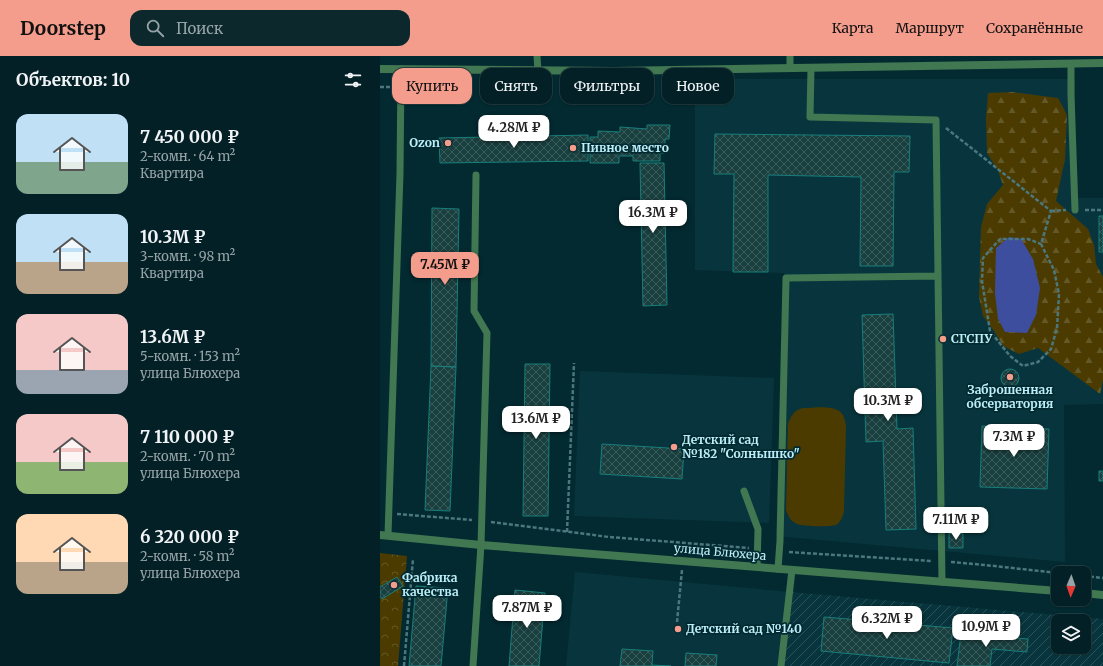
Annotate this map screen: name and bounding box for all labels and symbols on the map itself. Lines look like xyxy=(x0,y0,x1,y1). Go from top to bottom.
pin: 4.28M ₽ xyxy=(477,115,551,149)
place label: Ozon xyxy=(409,135,440,150)
marker: Ozon xyxy=(443,138,453,148)
place label: Пивное место xyxy=(581,140,669,155)
marker: Пивное место xyxy=(568,143,578,153)
pin: 16.3M ₽ xyxy=(616,200,690,234)
pin: 7.45M ₽ xyxy=(408,252,482,286)
place label: СГСПУ xyxy=(951,331,992,346)
marker: СГСПУ xyxy=(938,334,948,344)
marker: Заброшенная обсерватория xyxy=(1005,372,1015,382)
place label: Заброшенная обсерватория xyxy=(966,382,1054,411)
pin: 10.3M ₽ xyxy=(851,388,925,422)
pin: 13.6M ₽ xyxy=(499,406,573,440)
pin: 7.3M ₽ xyxy=(981,424,1047,458)
place label: Детский сад №182 "Солнышко" xyxy=(682,432,800,461)
marker: Детский сад №182 "Солнышко" xyxy=(669,442,679,452)
pin: 7.11M ₽ xyxy=(919,507,993,541)
street label: улица Блюхера xyxy=(673,540,767,563)
north arrow xyxy=(1051,566,1091,606)
place label: Фабрика качества xyxy=(402,570,459,599)
marker: Фабрика качества xyxy=(389,580,399,590)
pin: 7.87M ₽ xyxy=(490,595,564,629)
pin: 6.32M ₽ xyxy=(850,606,924,640)
pin: 10.9M ₽ xyxy=(949,614,1023,648)
place label: Детский сад №140 xyxy=(686,621,802,636)
marker: Детский сад №140 xyxy=(673,624,683,634)

